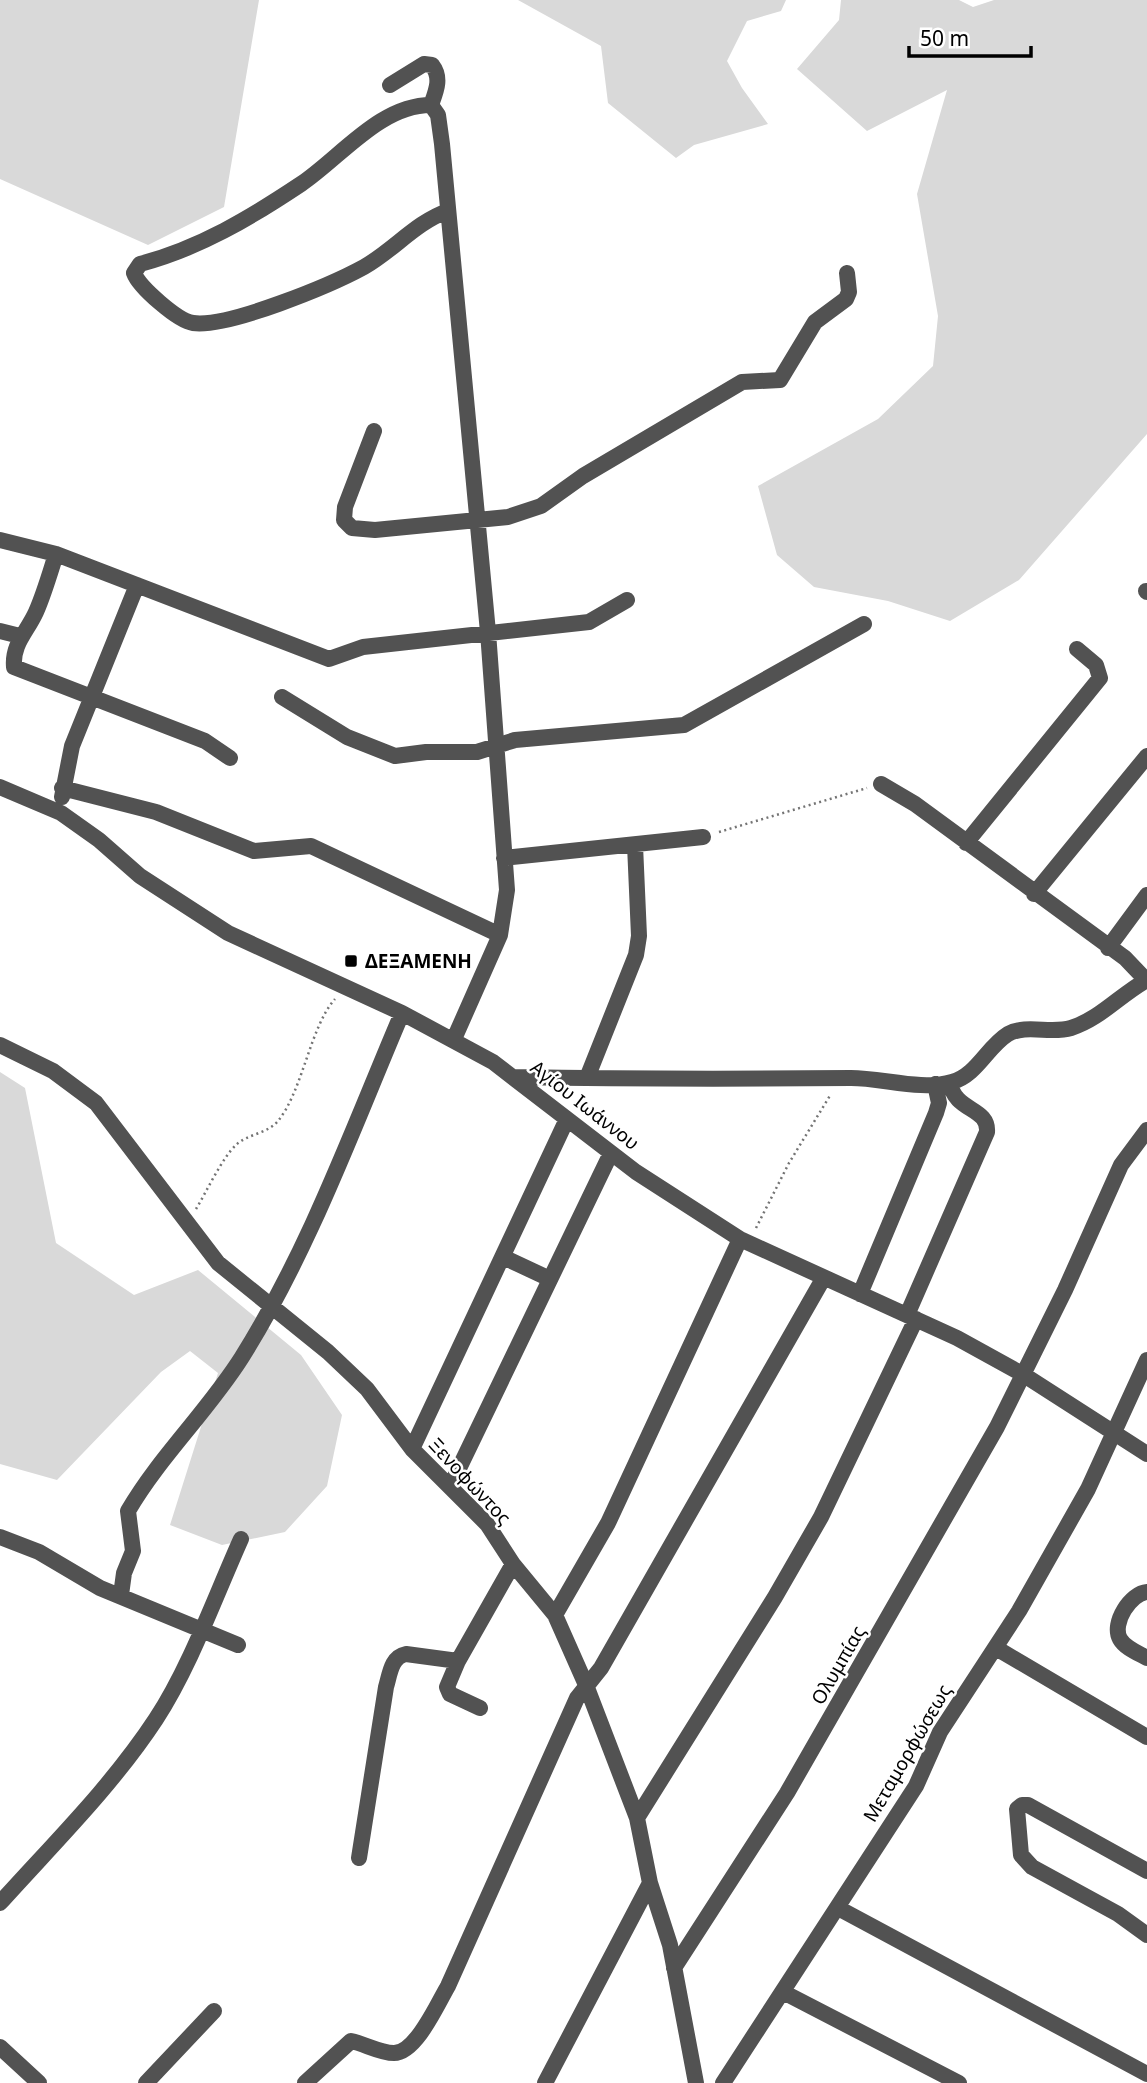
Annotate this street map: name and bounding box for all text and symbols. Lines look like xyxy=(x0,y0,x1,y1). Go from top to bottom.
scale bar xyxy=(909,14,1032,58)
text: 50 m xyxy=(920,24,969,52)
place label: ΔΕΞΑΜΕΝΗ xyxy=(365,948,472,974)
marker: ΔΕΞΑΜΕΝΗ xyxy=(343,953,359,969)
street label: Αγίου Ιωάννου xyxy=(525,1054,645,1156)
street label: Ξενοφώντος xyxy=(423,1432,517,1530)
street label: Ολυμπίας xyxy=(805,1621,871,1709)
street label: Μεταμορφώσεως xyxy=(857,1679,957,1827)

